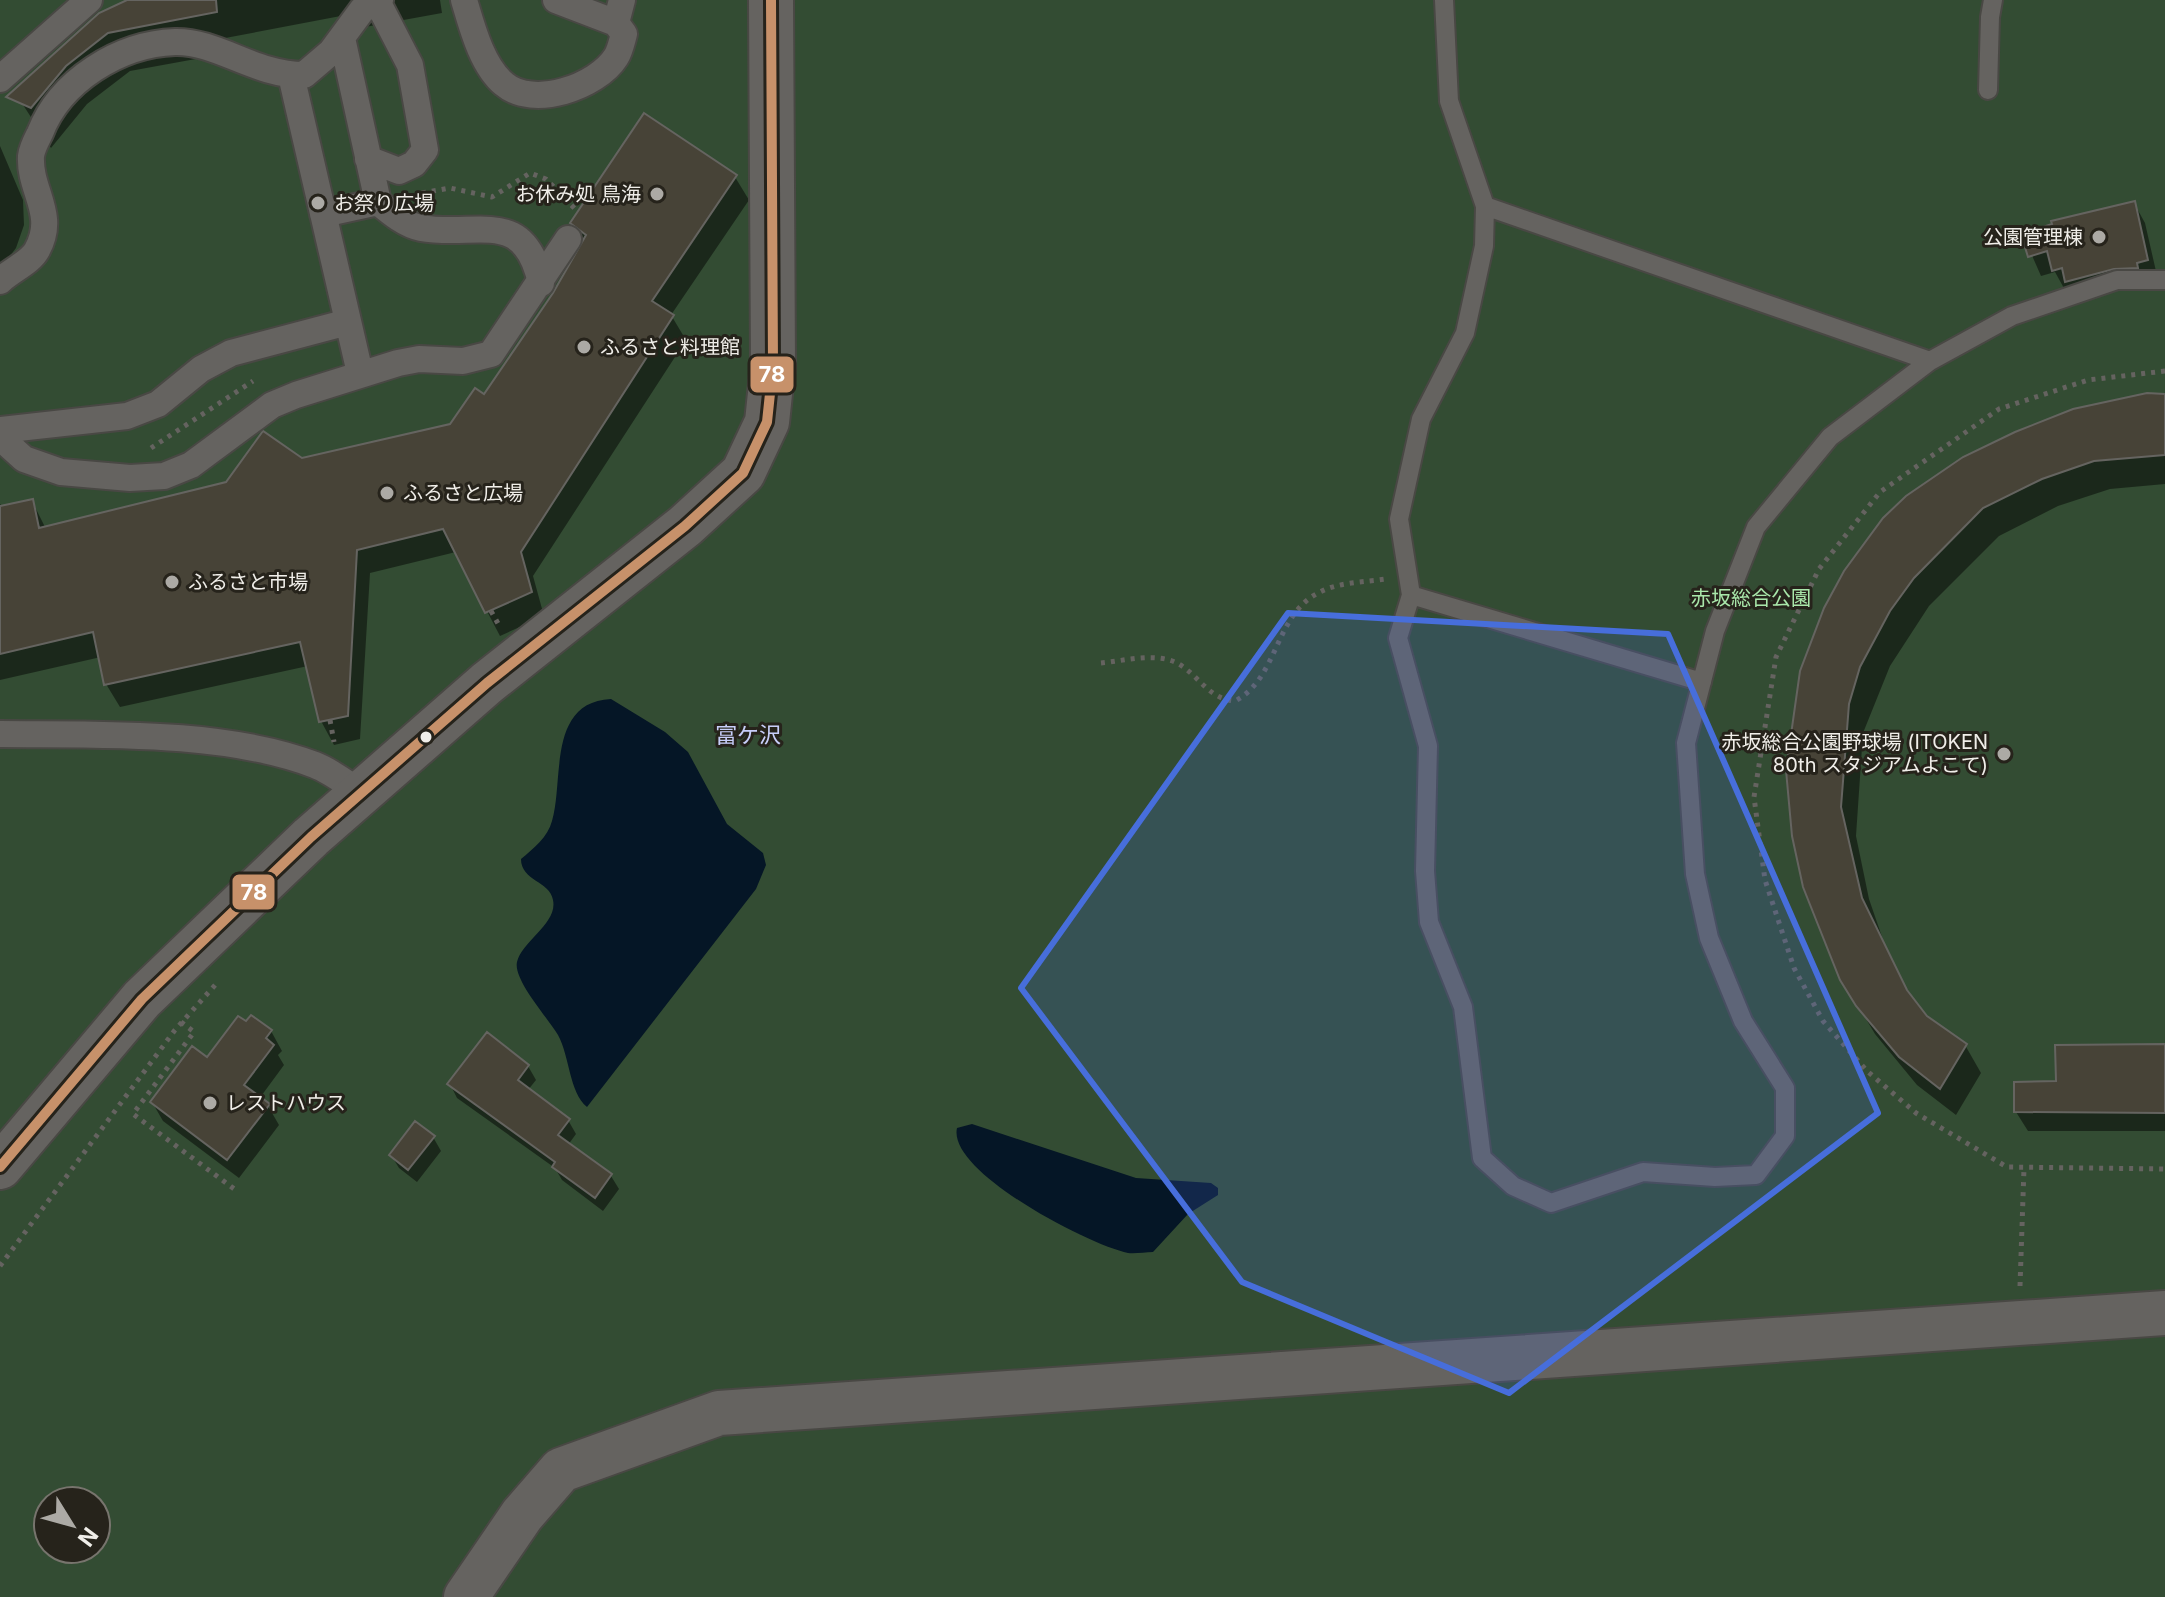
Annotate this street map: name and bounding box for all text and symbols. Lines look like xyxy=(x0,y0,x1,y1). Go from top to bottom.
place label: お休み処 鳥海 xyxy=(515,182,641,206)
marker: お休み処 鳥海 xyxy=(648,185,666,203)
place label: お祭り広場 xyxy=(334,191,434,215)
marker: お祭り広場 xyxy=(309,194,327,212)
place label: 公園管理棟 xyxy=(1983,225,2083,249)
marker: 公園管理棟 xyxy=(2090,228,2108,246)
place label: ふるさと料理館 xyxy=(600,335,740,359)
marker: ふるさと料理館 xyxy=(575,338,593,356)
line badge: 78 xyxy=(749,355,795,394)
text: 78 xyxy=(759,361,785,387)
place label: ふるさと広場 xyxy=(403,481,523,505)
marker: ふるさと広場 xyxy=(378,484,396,502)
place label: ふるさと市場 xyxy=(188,570,308,594)
marker: ふるさと市場 xyxy=(163,573,181,591)
park label: 赤坂総合公園 xyxy=(1691,586,1811,610)
district label: 富ケ沢 xyxy=(715,722,781,748)
unlabelled marker xyxy=(418,729,434,745)
place label: 赤坂総合公園野球場 (ITOKEN 80th スタジアムよこて) xyxy=(1722,730,1988,777)
marker: 赤坂総合公園野球場 (ITOKEN 80th スタジアムよこて) xyxy=(1995,745,2013,763)
line badge: 78 xyxy=(231,873,276,911)
text: 78 xyxy=(241,879,267,905)
place label: レストハウス xyxy=(226,1091,346,1115)
marker: レストハウス xyxy=(201,1094,219,1112)
north arrow xyxy=(32,1485,112,1565)
text: N xyxy=(73,1523,103,1552)

